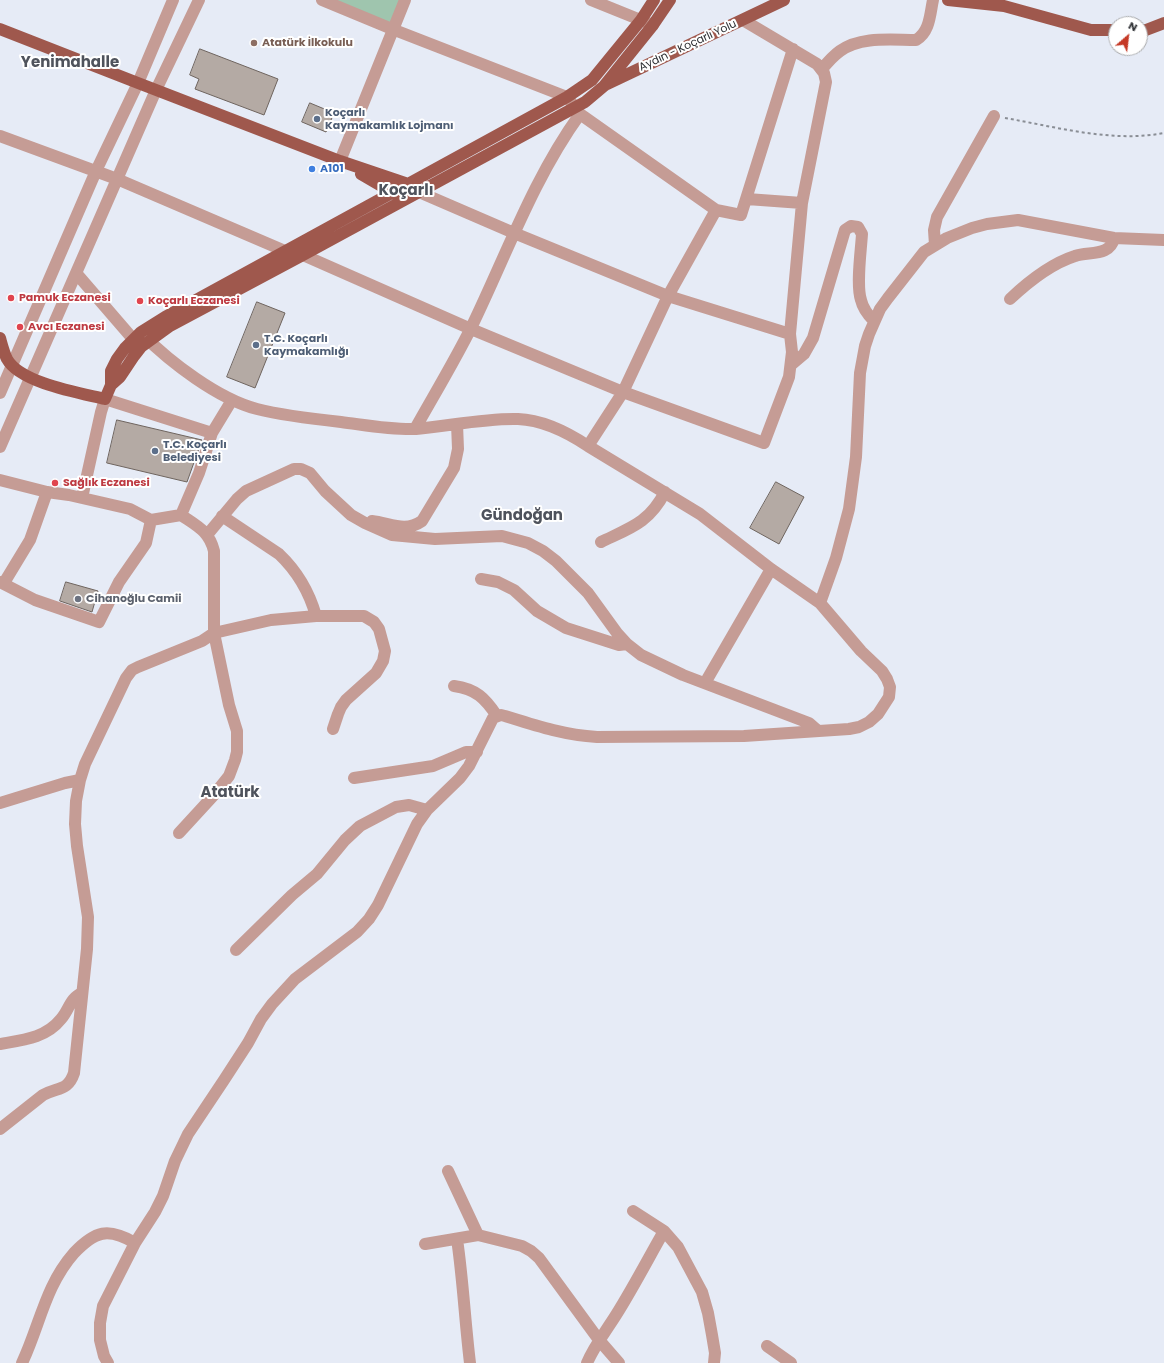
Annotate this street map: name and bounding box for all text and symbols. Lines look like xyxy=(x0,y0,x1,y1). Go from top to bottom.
north arrow xyxy=(1108,16,1148,56)
text: N xyxy=(1126,17,1141,35)
street label: Aydın - Koçarlı Yolu xyxy=(637,18,739,74)
place label: Atatürk İlkokulu xyxy=(262,36,353,50)
marker: Atatürk İlkokulu xyxy=(249,38,259,48)
district label: Yenimahalle xyxy=(21,54,119,72)
place label: Koçarlı Kaymakamlık Lojmanı xyxy=(325,106,454,132)
marker: Koçarlı Kaymakamlık Lojmanı xyxy=(312,114,322,124)
place label: A101 xyxy=(320,162,344,176)
marker: A101 xyxy=(307,164,317,174)
district label: Koçarlı xyxy=(379,182,433,200)
place label: Pamuk Eczanesi xyxy=(19,291,111,305)
marker: Pamuk Eczanesi xyxy=(6,293,16,303)
place label: Koçarlı Eczanesi xyxy=(148,294,240,308)
marker: Koçarlı Eczanesi xyxy=(135,296,145,306)
place label: Avcı Eczanesi xyxy=(28,320,105,334)
marker: Avcı Eczanesi xyxy=(15,322,25,332)
place label: T.C. Koçarlı Kaymakamlığı xyxy=(264,332,349,358)
marker: T.C. Koçarlı Kaymakamlığı xyxy=(251,340,261,350)
place label: T.C. Koçarlı Belediyesi xyxy=(163,438,227,464)
marker: T.C. Koçarlı Belediyesi xyxy=(150,446,160,456)
place label: Sağlık Eczanesi xyxy=(63,476,150,490)
marker: Sağlık Eczanesi xyxy=(50,478,60,488)
district label: Gündoğan xyxy=(481,507,563,525)
place label: Cihanoğlu Camii xyxy=(86,592,181,606)
marker: Cihanoğlu Camii xyxy=(73,594,83,604)
district label: Atatürk xyxy=(200,784,260,802)

